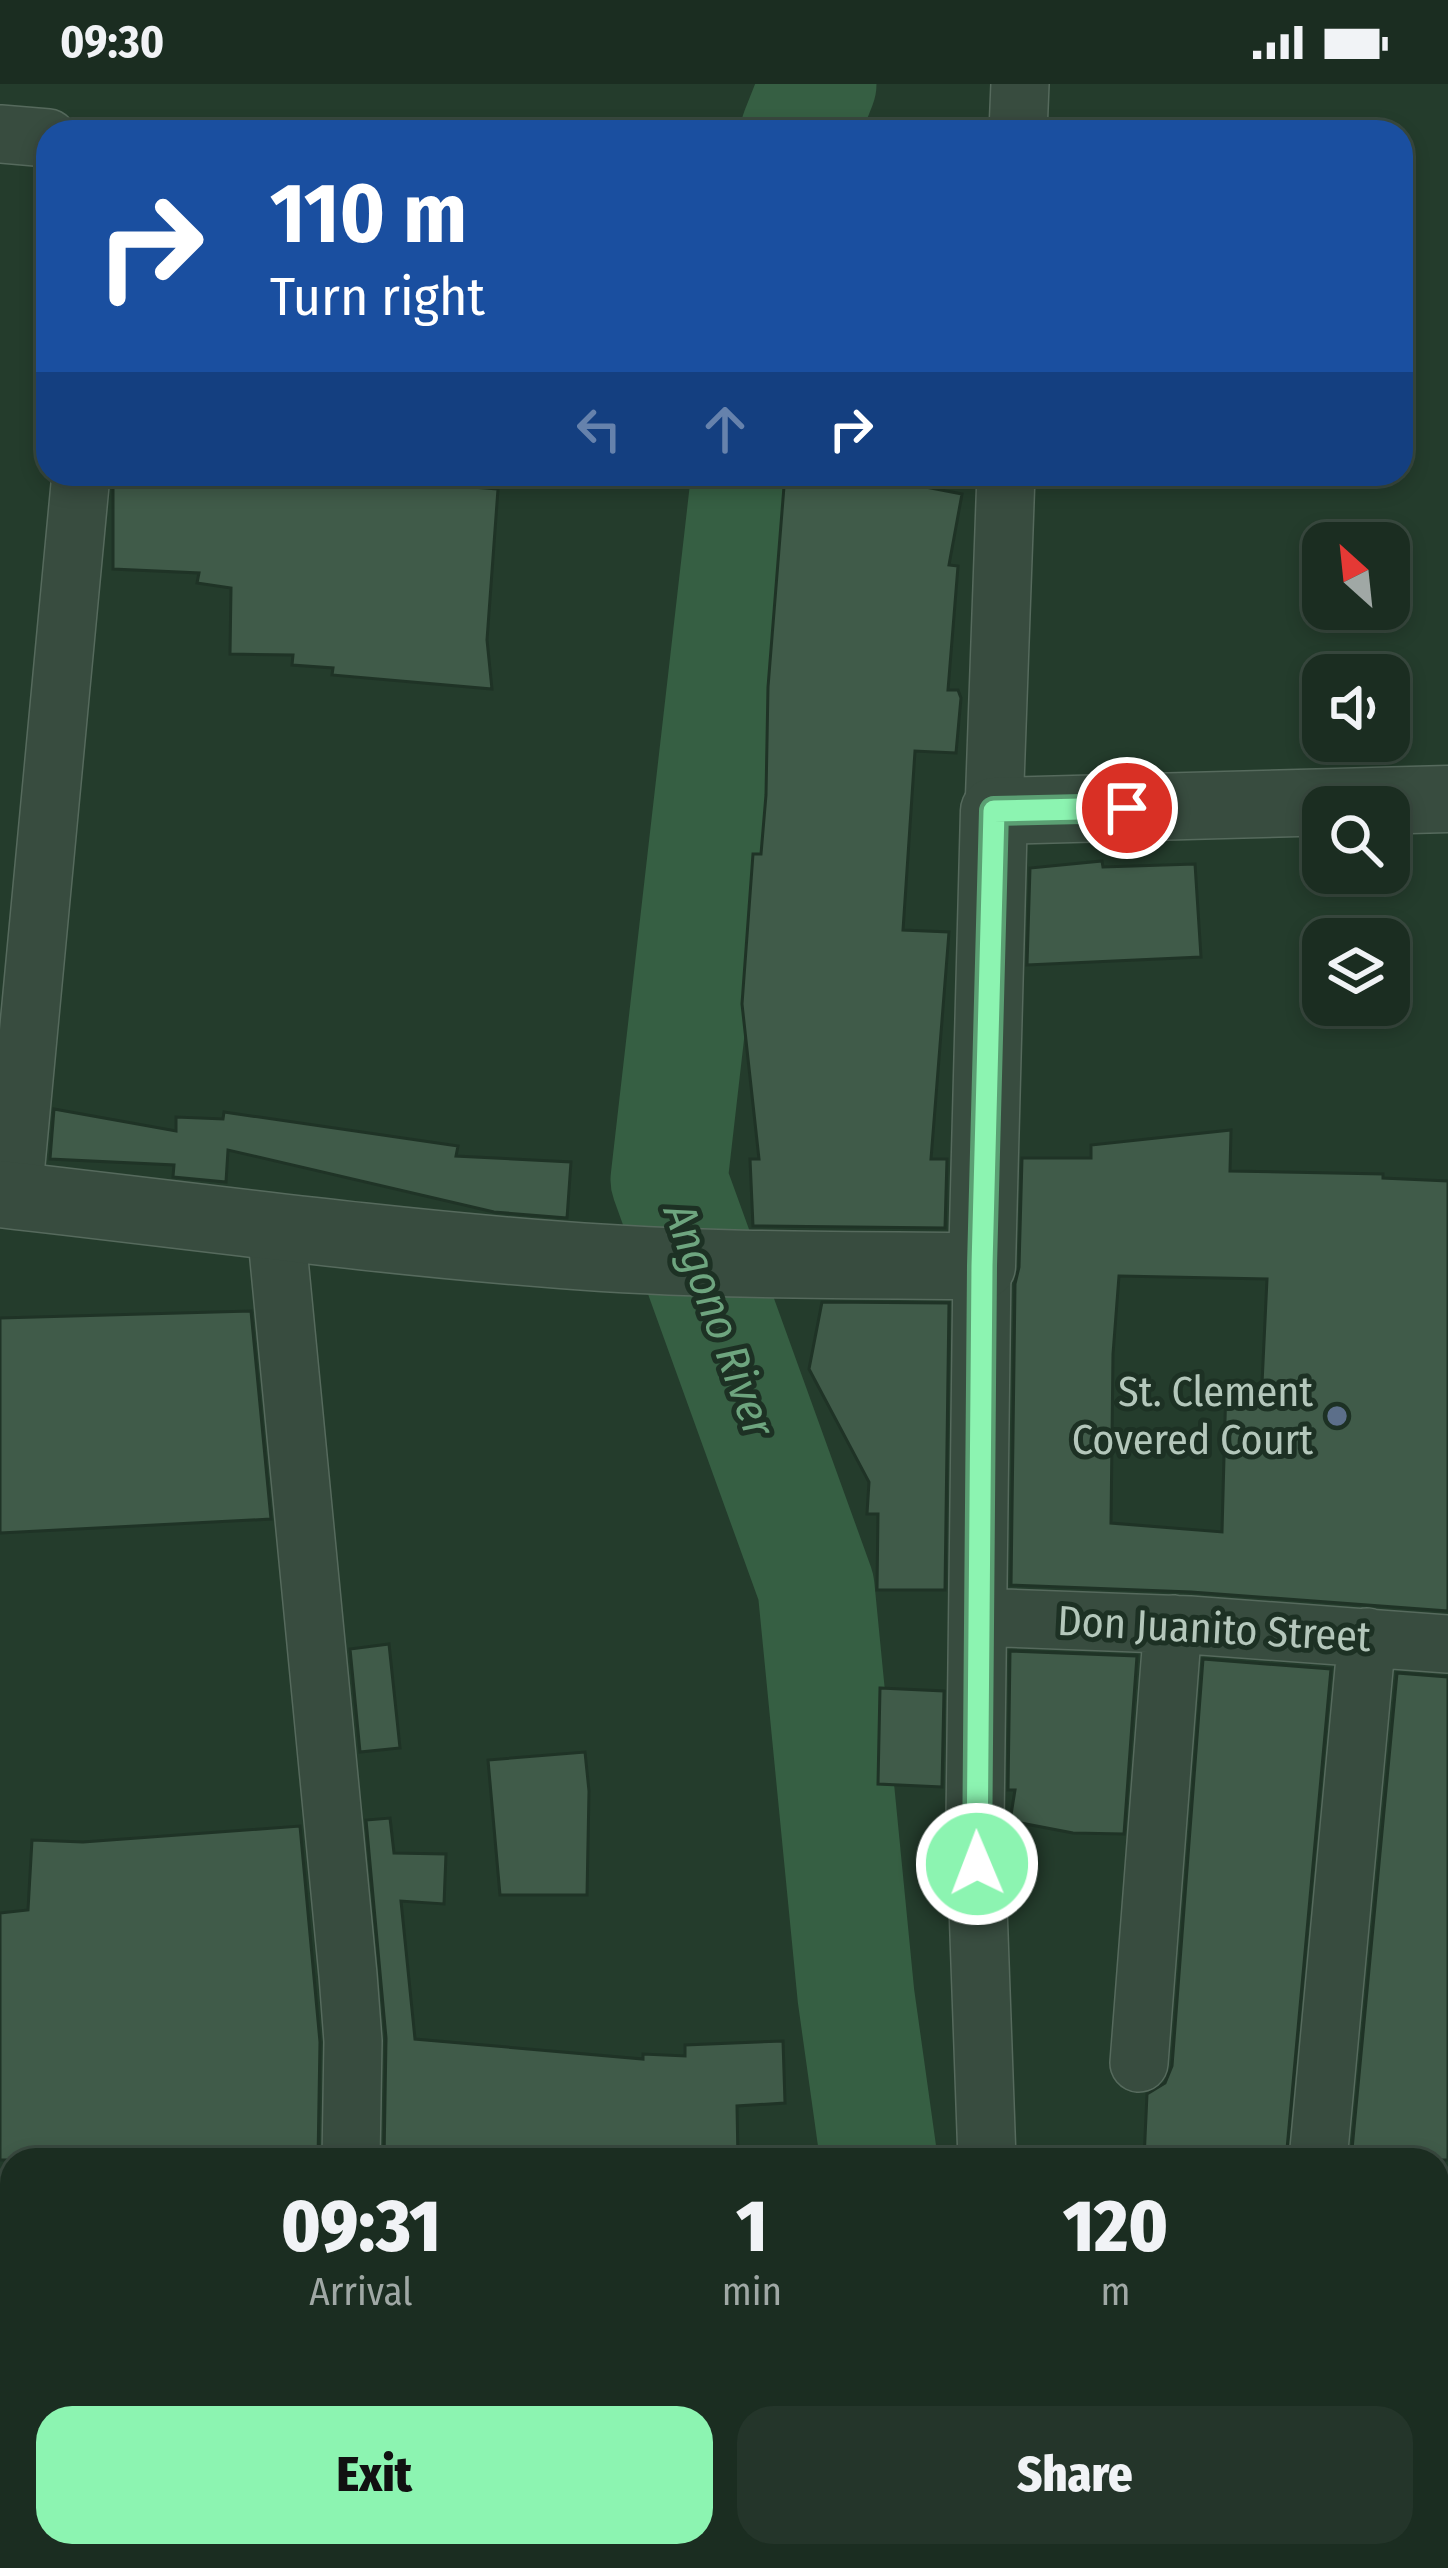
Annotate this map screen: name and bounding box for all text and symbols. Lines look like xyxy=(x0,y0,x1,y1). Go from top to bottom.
text: 09:30 xyxy=(60,15,164,69)
text: 110 m xyxy=(270,163,467,264)
icon: right xyxy=(72,168,228,324)
text: Turn right xyxy=(270,265,485,329)
icon: left xyxy=(566,396,632,462)
icon: ahead xyxy=(692,396,758,462)
icon: right xyxy=(818,396,884,462)
north arrow xyxy=(1302,522,1410,630)
map controls xyxy=(1302,522,1410,1026)
button: sound xyxy=(1302,654,1410,762)
pin xyxy=(1076,757,1178,859)
icon: arrive xyxy=(1094,775,1160,841)
button: search xyxy=(1302,786,1410,894)
button: layers xyxy=(1302,918,1410,1026)
water label: Angono River xyxy=(651,1194,787,1445)
place label: St. Clement Covered Court xyxy=(1072,1367,1313,1465)
marker: St. Clement Covered Court xyxy=(1324,1403,1350,1429)
street label: Don Juanito Street xyxy=(1056,1596,1372,1662)
position arrow xyxy=(914,1801,1040,1927)
text: 09:31 xyxy=(281,2184,441,2270)
text: 1 xyxy=(736,2184,768,2270)
text: 120 xyxy=(1063,2184,1168,2270)
text: Arrival xyxy=(309,2269,413,2315)
text: min xyxy=(722,2269,782,2315)
text: m xyxy=(1101,2269,1131,2315)
button: Exit xyxy=(36,2406,713,2544)
button: Share xyxy=(737,2406,1413,2544)

